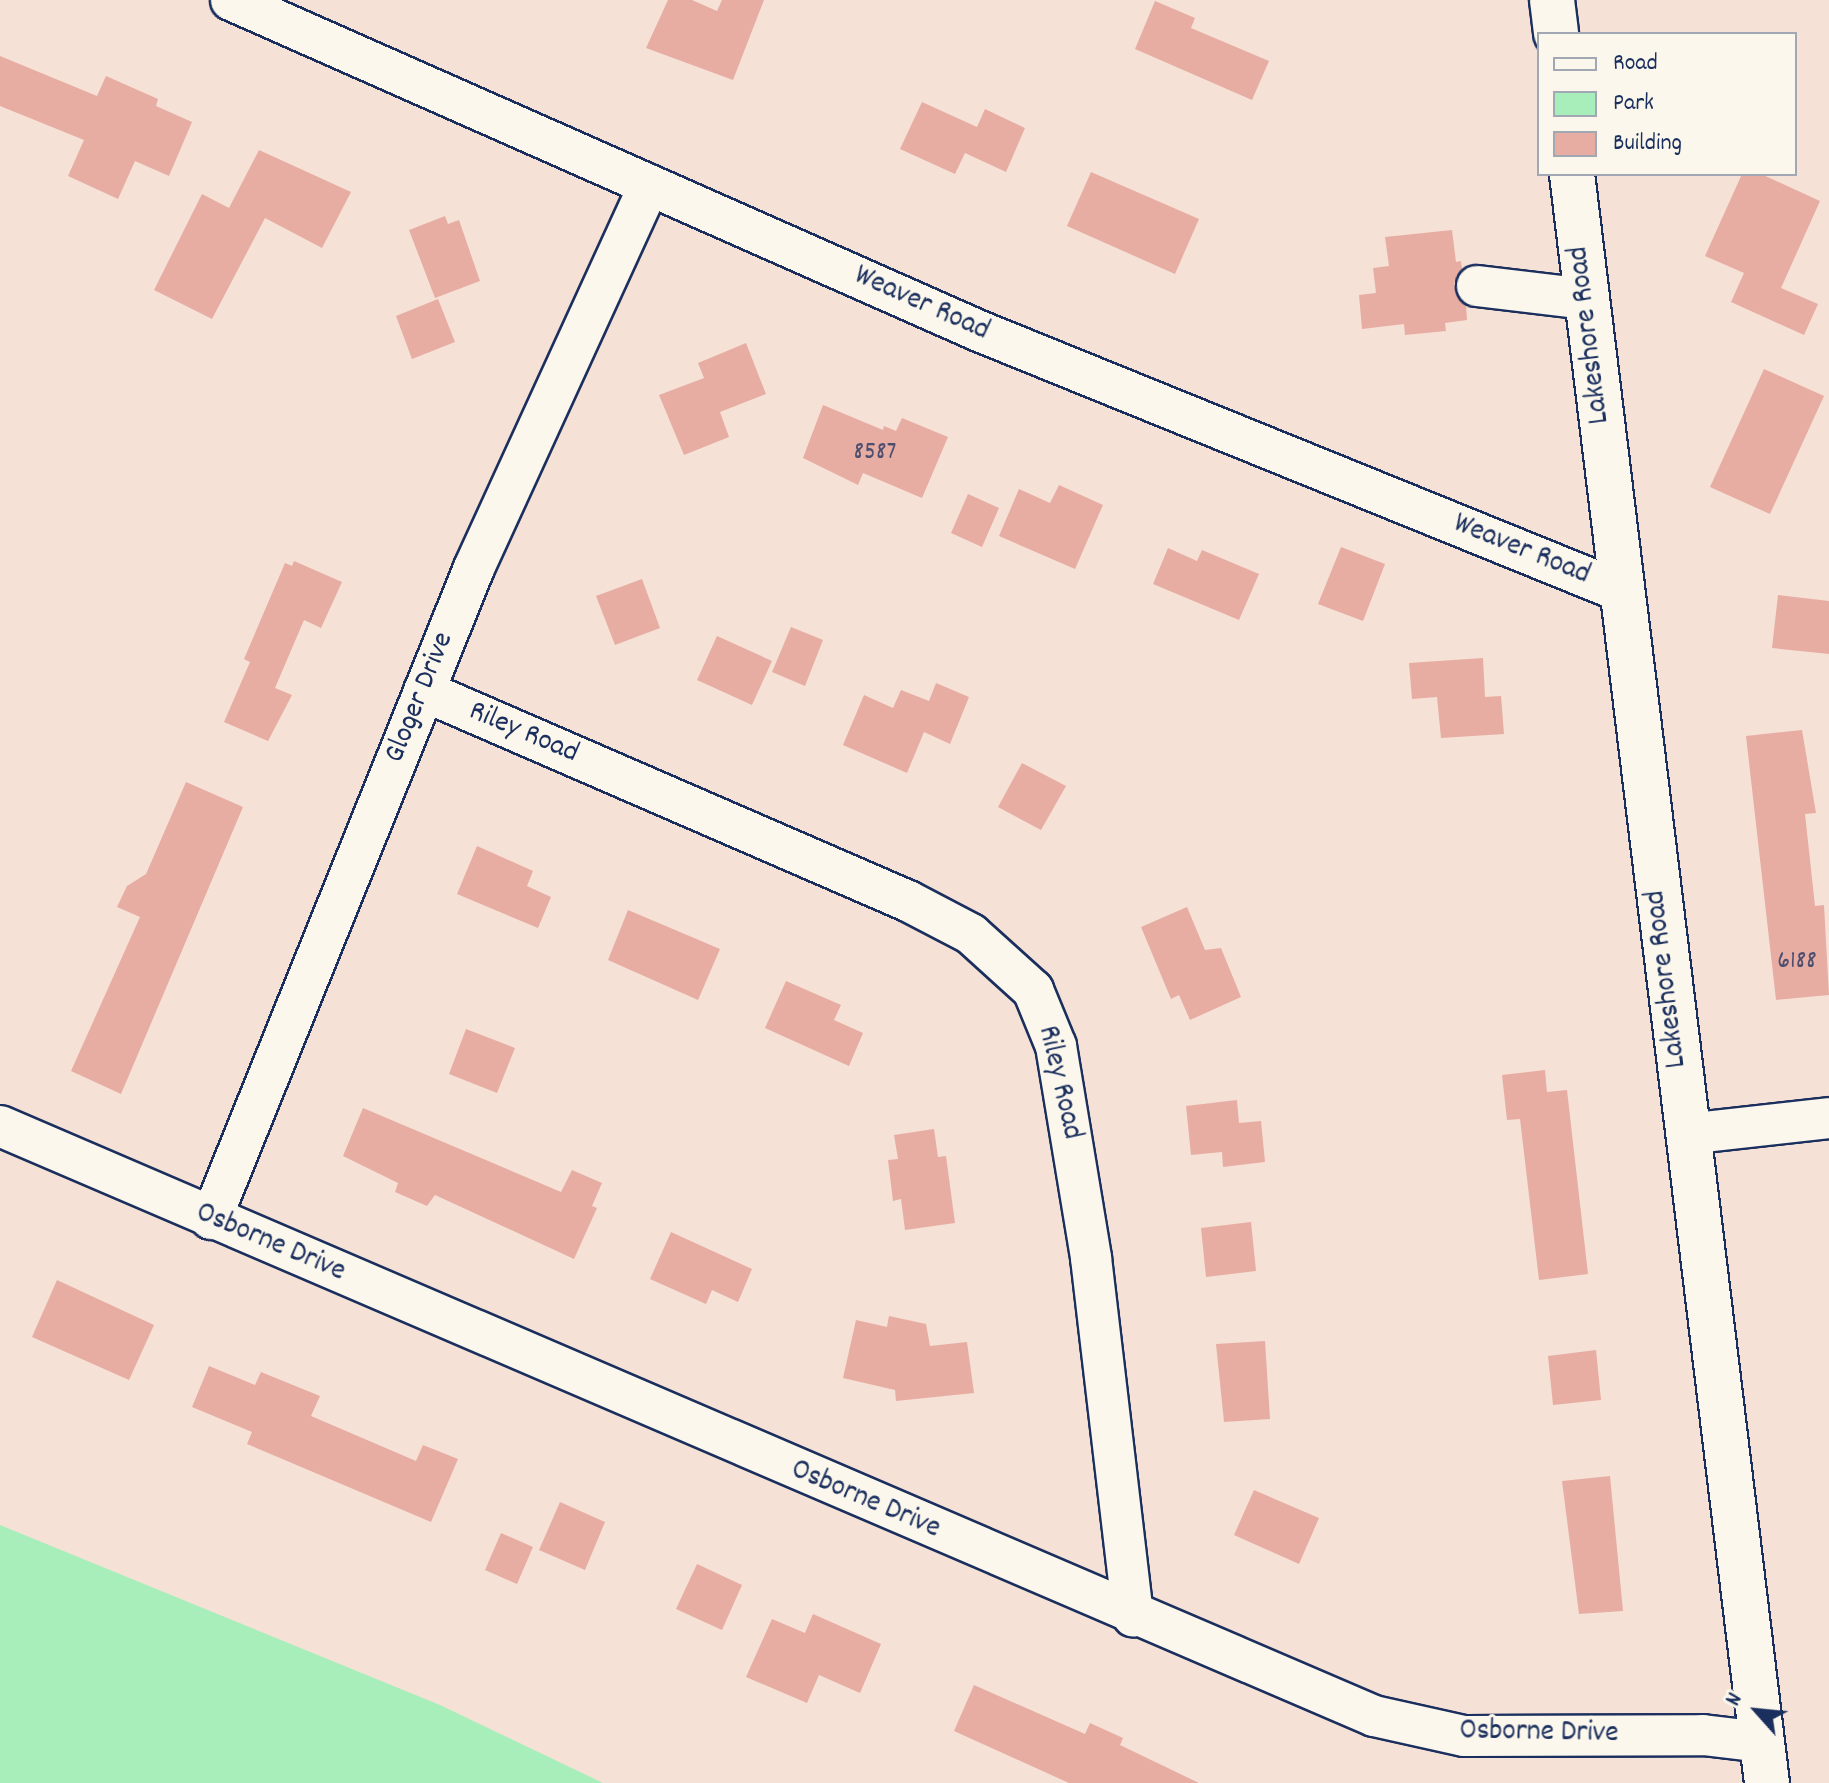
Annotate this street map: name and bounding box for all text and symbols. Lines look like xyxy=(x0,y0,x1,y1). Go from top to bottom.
legend xyxy=(1537,32,1797,176)
text: Road xyxy=(1613,47,1658,81)
text: Park xyxy=(1613,87,1654,121)
text: Building xyxy=(1613,127,1682,161)
street label: Lakeshore Road xyxy=(1562,244,1620,426)
street label: Weaver Road xyxy=(848,259,994,351)
house number: 8587 xyxy=(854,437,896,469)
street label: Weaver Road xyxy=(1447,507,1595,595)
street label: Gloger Drive xyxy=(379,627,463,769)
street label: Riley Road xyxy=(463,695,583,773)
street label: Lakeshore Road xyxy=(1639,888,1697,1070)
house number: 6188 xyxy=(1777,946,1817,978)
street label: Riley Road xyxy=(1027,1023,1089,1143)
street label: Osborne Drive xyxy=(190,1196,350,1292)
street label: Osborne Drive xyxy=(785,1453,945,1549)
north arrow xyxy=(1717,1671,1797,1751)
text: N xyxy=(1719,1688,1751,1712)
street label: Osborne Drive xyxy=(1459,1715,1619,1753)

